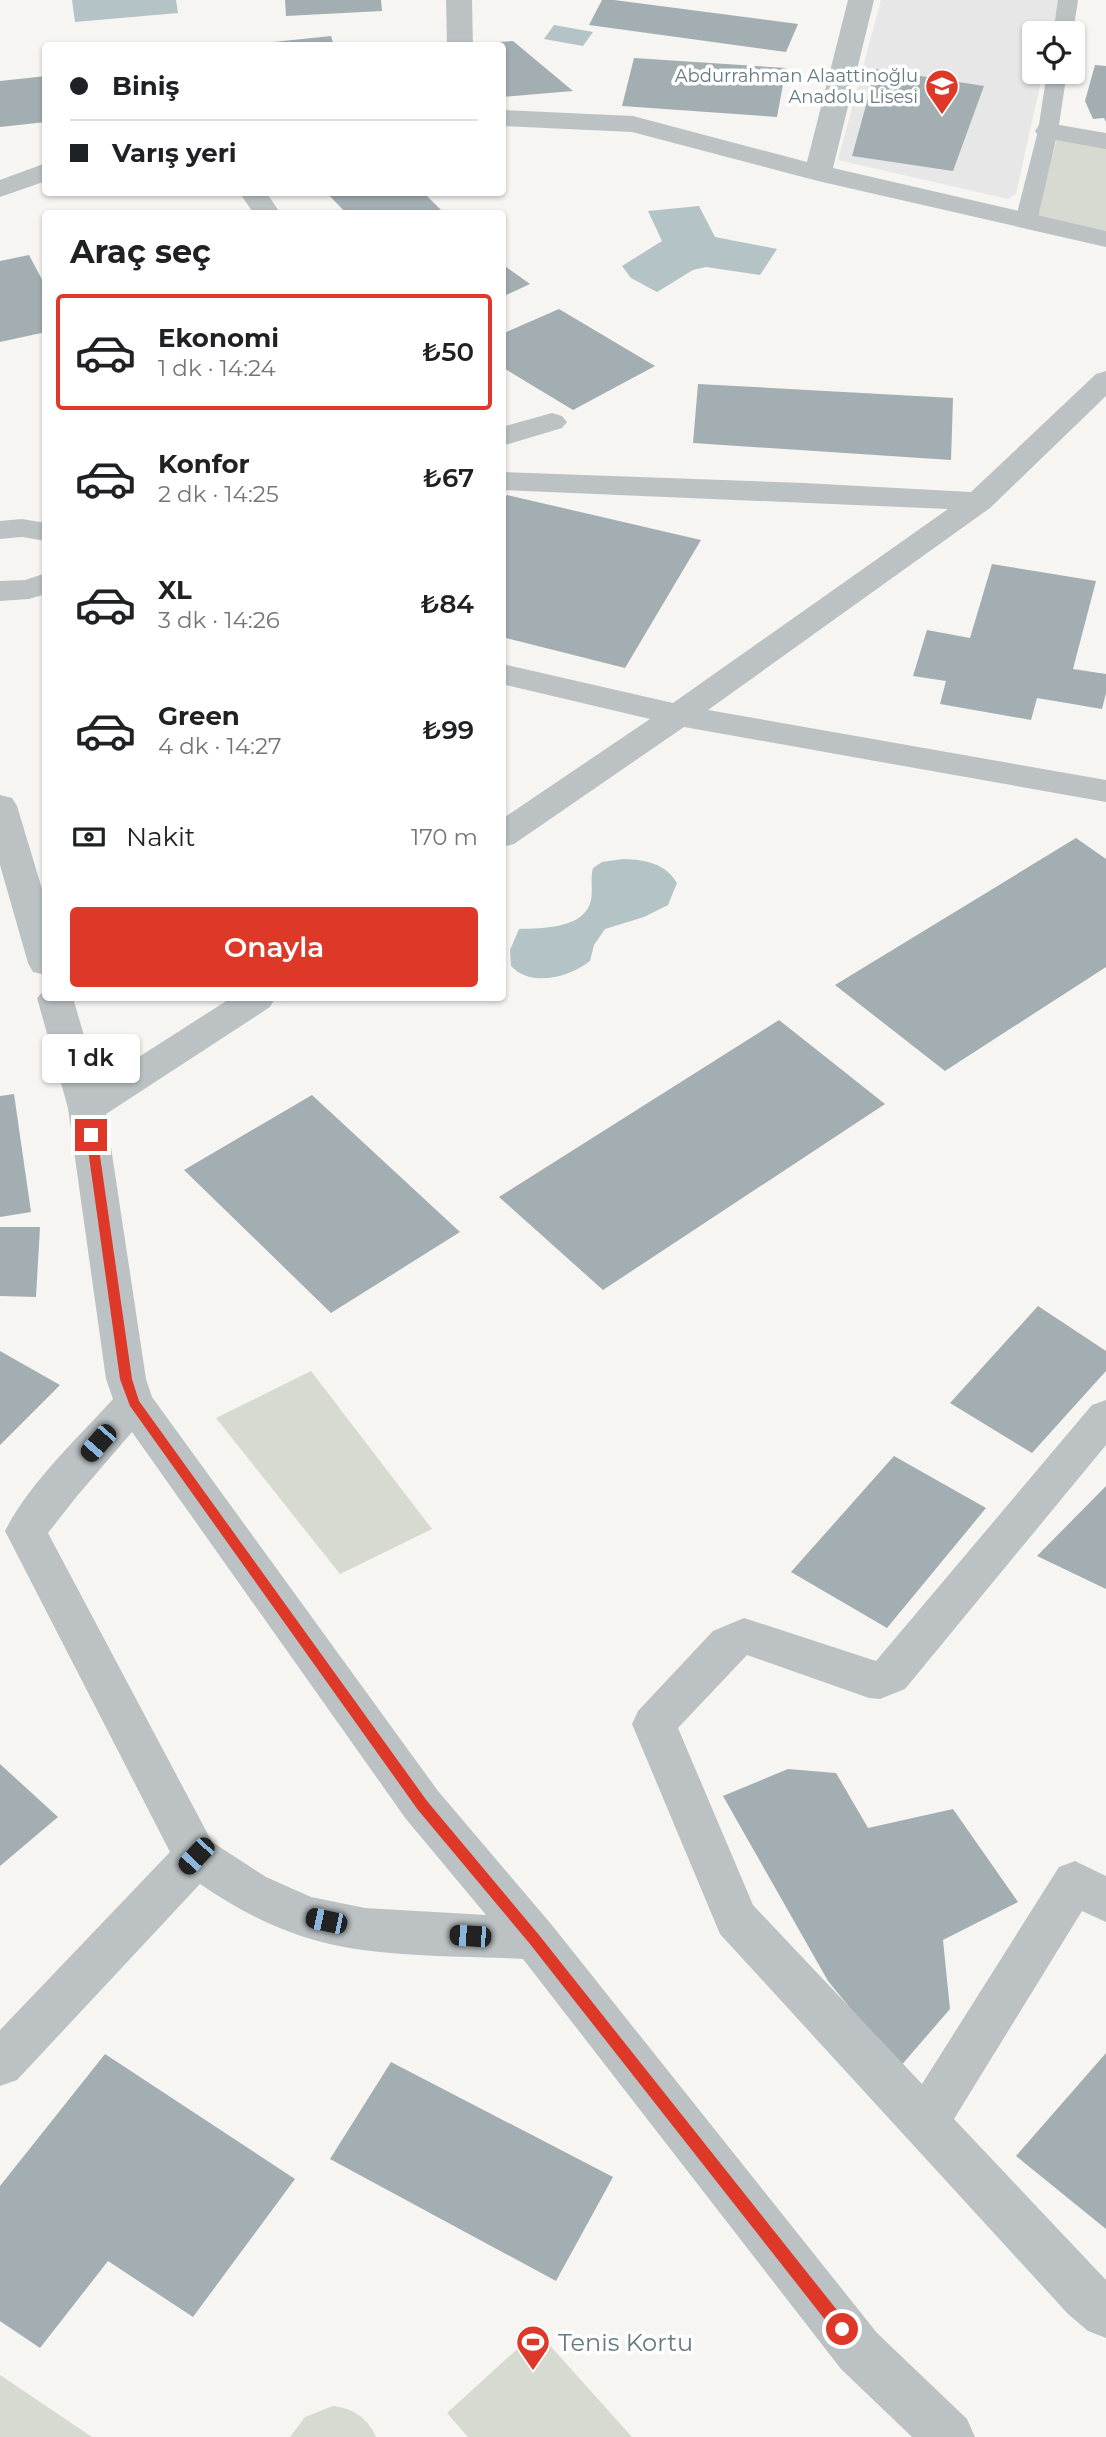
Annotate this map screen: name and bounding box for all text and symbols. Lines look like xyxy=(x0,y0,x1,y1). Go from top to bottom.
map controls xyxy=(1022,21,1085,84)
button: locate xyxy=(1022,21,1085,84)
place label: Abdurrahman Alaattinoğlu Anadolu Lisesi xyxy=(675,65,918,108)
school or university icon: Abdurrahman Alaattinoğlu Anadolu Lisesi xyxy=(923,67,961,116)
text: Biniş xyxy=(112,70,179,102)
text: Varış yeri xyxy=(112,137,237,169)
text: Araç seç xyxy=(70,232,211,271)
icon: car xyxy=(74,321,137,384)
text: Ekonomi xyxy=(158,322,279,354)
text: ₺50 xyxy=(422,336,474,368)
text: 1 dk · 14:24 xyxy=(158,354,276,382)
icon: car xyxy=(74,447,137,510)
text: Konfor xyxy=(158,448,250,480)
text: ₺67 xyxy=(423,462,474,494)
text: 2 dk · 14:25 xyxy=(158,480,279,508)
icon: car xyxy=(74,573,137,636)
text: XL xyxy=(158,574,192,606)
text: ₺84 xyxy=(420,588,474,620)
text: 3 dk · 14:26 xyxy=(158,606,280,634)
icon: car xyxy=(74,699,137,762)
text: Green xyxy=(158,700,240,732)
text: ₺99 xyxy=(422,714,474,746)
text: 4 dk · 14:27 xyxy=(158,732,282,760)
icon: cash xyxy=(70,818,108,856)
text: Nakit xyxy=(126,821,195,853)
text: 170 m xyxy=(411,823,478,851)
button: Onayla xyxy=(70,907,478,987)
callout: 1 dk xyxy=(42,1034,140,1082)
text: 1 dk xyxy=(68,1044,114,1072)
route end xyxy=(75,1119,107,1151)
car xyxy=(77,1420,120,1466)
car xyxy=(174,1833,219,1879)
car xyxy=(304,1906,349,1936)
car xyxy=(449,1924,492,1948)
route start xyxy=(826,2313,858,2345)
sports icon: Tenis Kortu xyxy=(514,2323,552,2372)
place label: Tenis Kortu xyxy=(558,2328,693,2357)

